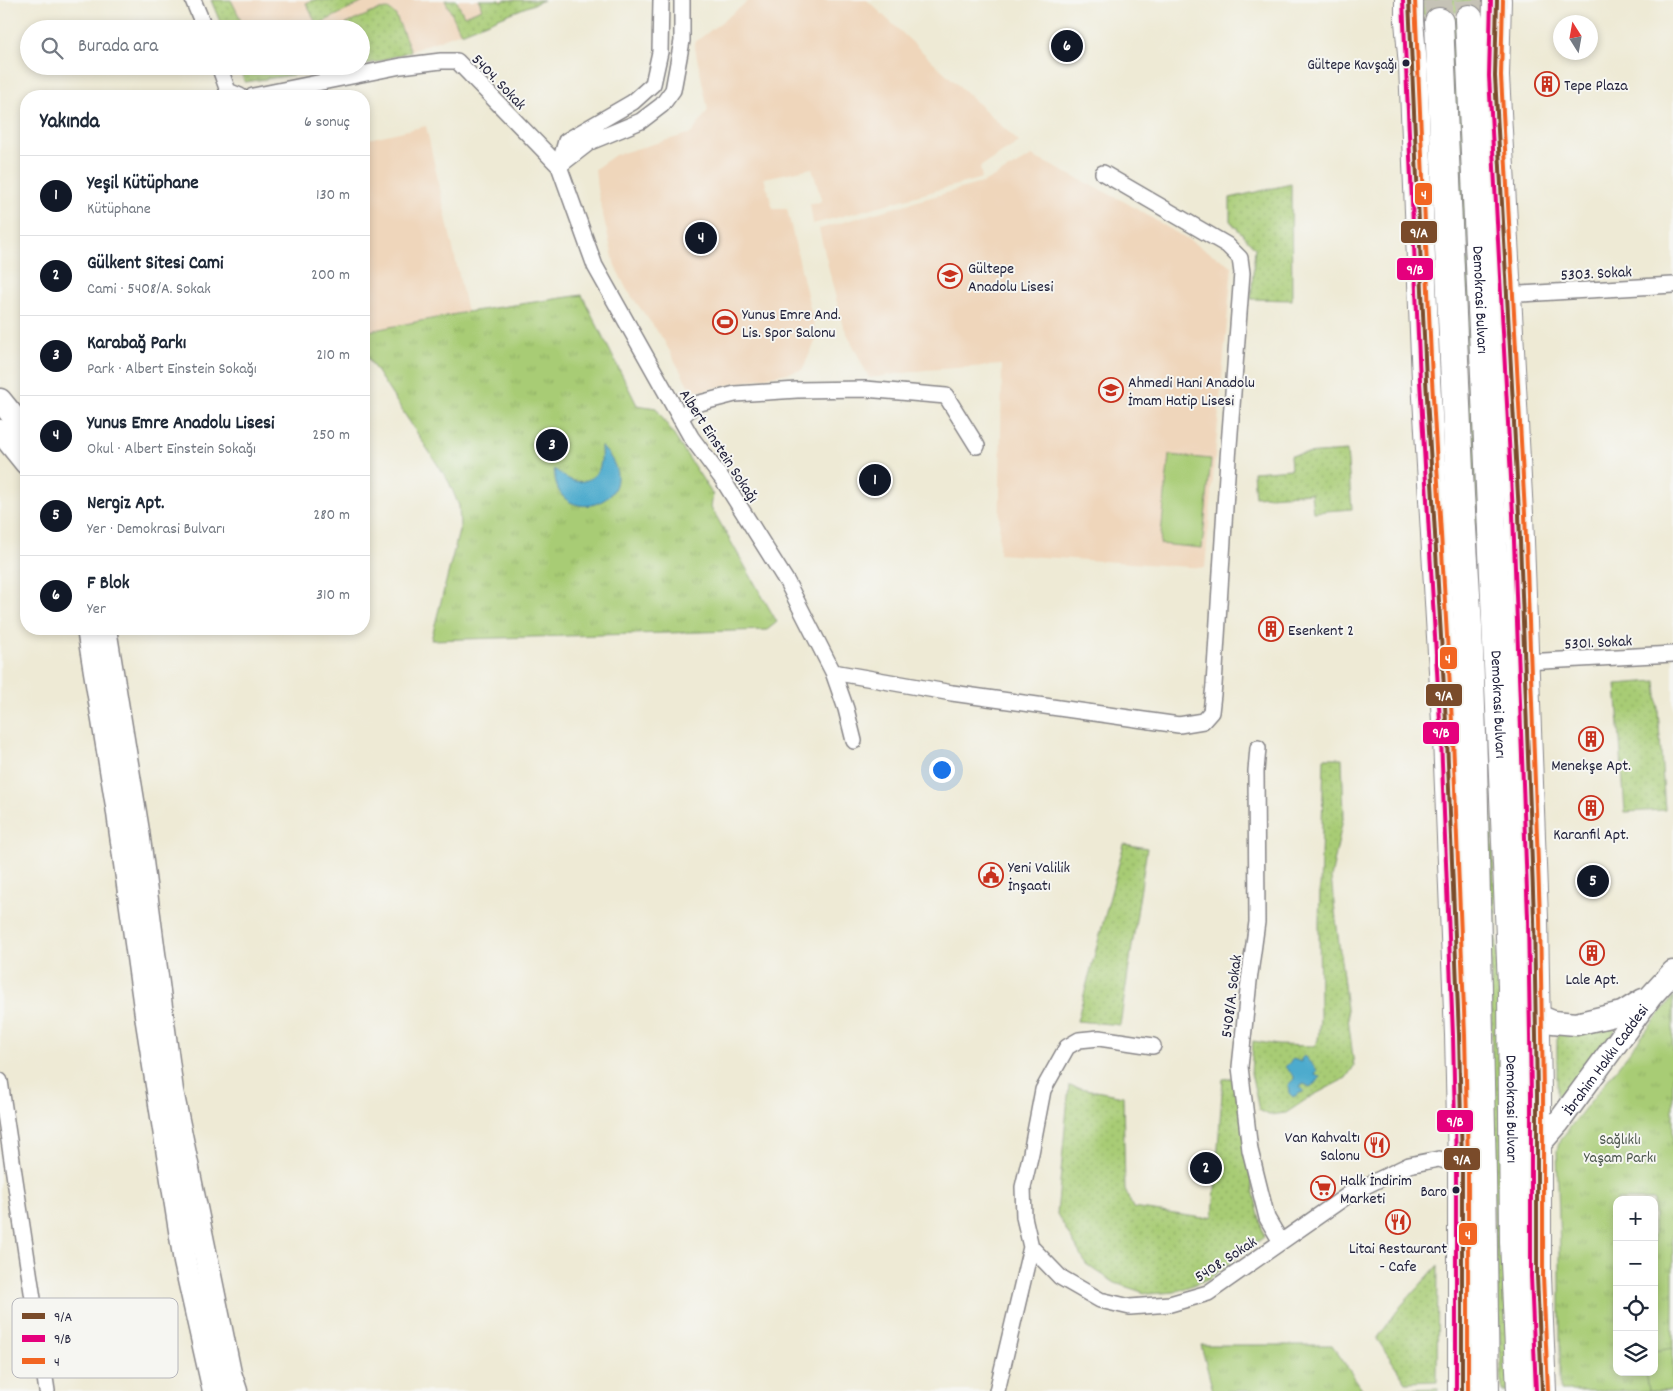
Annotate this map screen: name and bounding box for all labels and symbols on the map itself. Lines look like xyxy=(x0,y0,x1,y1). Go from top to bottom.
north arrow xyxy=(1553,15,1598,60)
pin: 6 xyxy=(1051,27,1083,65)
street label: 5404. Sokak xyxy=(465,49,531,116)
place label: Gültepe Kavşağı xyxy=(1307,55,1397,77)
marker: Gültepe Kavşağı xyxy=(1401,58,1411,68)
building icon: Tepe Plaza xyxy=(1534,71,1560,97)
place label: Tepe Plaza xyxy=(1564,75,1628,98)
line badge: 4 xyxy=(1414,182,1433,206)
text: 4 xyxy=(1421,186,1427,206)
pin: 4 xyxy=(685,219,717,257)
line badge: 9/A xyxy=(1400,220,1438,244)
text: 9/A xyxy=(1410,224,1428,244)
street label: Demokrasi Bulvarı xyxy=(1465,245,1493,354)
line badge: 9/B xyxy=(1396,257,1434,281)
place label: Gültepe Anadolu Lisesi xyxy=(968,258,1054,299)
text: 9/B xyxy=(1406,261,1424,281)
street label: 5303. Sokak xyxy=(1560,261,1632,288)
school or university icon: Gültepe Anadolu Lisesi xyxy=(937,263,963,289)
place label: Yunus Emre And. Lis. Spor Salonu xyxy=(742,304,841,345)
sports icon: Yunus Emre And. Lis. Spor Salonu xyxy=(712,309,738,335)
place label: Ahmedi Hani Anadolu İmam Hatip Lisesi xyxy=(1128,372,1255,413)
school or university icon: Ahmedi Hani Anadolu İmam Hatip Lisesi xyxy=(1098,377,1124,403)
street label: Albert Einstein Sokağı xyxy=(672,385,763,508)
pin: 3 xyxy=(536,426,568,464)
pin: 1 xyxy=(859,461,891,499)
building icon: Esenkent 2 xyxy=(1258,616,1284,642)
place label: Esenkent 2 xyxy=(1288,620,1354,643)
street label: 5301. Sokak xyxy=(1564,630,1633,657)
line badge: 4 xyxy=(1439,646,1458,670)
text: 4 xyxy=(1445,650,1451,670)
street label: Demokrasi Bulvarı xyxy=(1483,650,1511,759)
line badge: 9/A xyxy=(1425,683,1463,707)
text: 9/A xyxy=(1435,687,1453,707)
line badge: 9/B xyxy=(1422,721,1460,745)
text: 9/B xyxy=(1432,724,1450,744)
building icon: Menekşe Apt. xyxy=(1578,726,1604,752)
place label: Menekşe Apt. xyxy=(1551,755,1631,778)
your location xyxy=(929,757,955,783)
building icon: Karanfil Apt. xyxy=(1578,795,1604,821)
place label: Karanfil Apt. xyxy=(1553,824,1629,847)
place label: Yeni Valilik İnşaatı xyxy=(1008,857,1070,898)
public building icon: Yeni Valilik İnşaatı xyxy=(978,862,1004,888)
pin: 5 xyxy=(1577,862,1609,900)
building icon: Lale Apt. xyxy=(1579,940,1605,966)
street label: 5408/A. Sokak xyxy=(1216,953,1249,1039)
place label: Lale Apt. xyxy=(1565,969,1619,992)
street label: İbrahim Hakkı Caddesi xyxy=(1558,1000,1655,1121)
street label: Demokrasi Bulvarı xyxy=(1499,1055,1522,1163)
line badge: 9/B xyxy=(1436,1109,1474,1133)
text: 9/B xyxy=(1446,1113,1464,1133)
place label: Van Kahvaltı Salonu xyxy=(1285,1127,1360,1168)
park label: Sağlıklı Yaşam Parkı xyxy=(1584,1129,1656,1170)
restaurant icon: Van Kahvaltı Salonu xyxy=(1364,1132,1390,1158)
line badge: 9/A xyxy=(1443,1147,1481,1171)
pin: 2 xyxy=(1190,1149,1222,1187)
text: 9/A xyxy=(1453,1151,1471,1171)
place label: Halk İndirim Marketi xyxy=(1340,1170,1412,1211)
supermarket icon: Halk İndirim Marketi xyxy=(1310,1175,1336,1201)
place label: Baro xyxy=(1421,1182,1447,1204)
marker: Baro xyxy=(1451,1185,1461,1195)
restaurant icon: Litai Restaurant - Cafe xyxy=(1385,1209,1411,1235)
line badge: 4 xyxy=(1458,1222,1478,1246)
text: 4 xyxy=(1465,1226,1471,1246)
street label: 5408. Sokak xyxy=(1191,1231,1262,1289)
place label: Litai Restaurant - Cafe xyxy=(1349,1238,1447,1279)
legend xyxy=(12,1298,178,1378)
text: 9/A xyxy=(54,1308,72,1328)
text: 9/B xyxy=(54,1330,71,1350)
text: 4 xyxy=(54,1353,60,1373)

